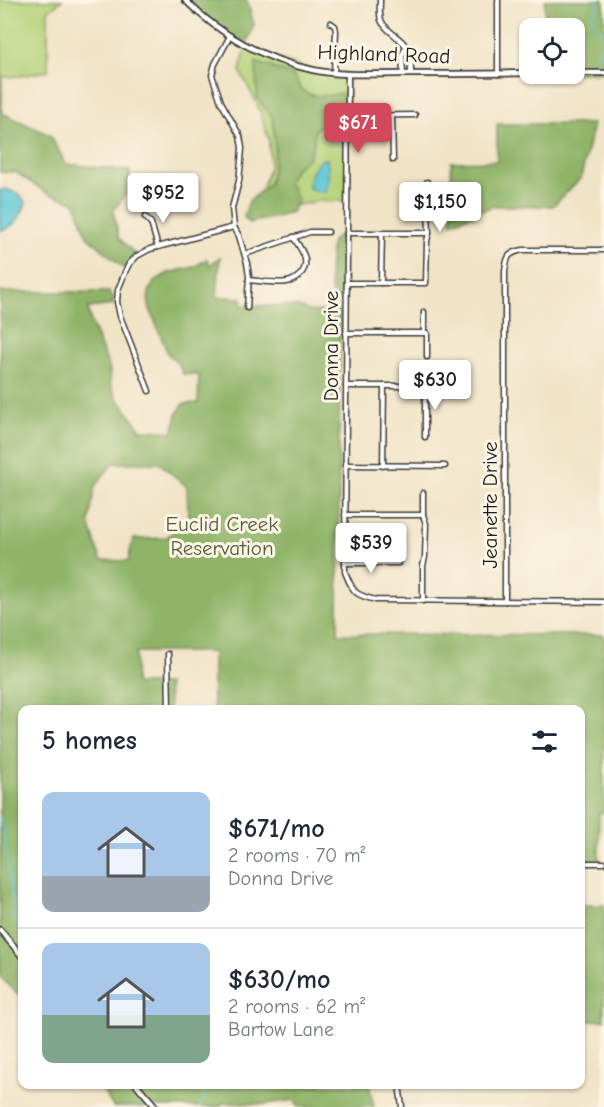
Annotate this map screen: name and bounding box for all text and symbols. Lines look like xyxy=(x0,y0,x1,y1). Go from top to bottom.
map controls xyxy=(519,18,585,84)
button: locate xyxy=(519,18,585,84)
street label: Highland Road xyxy=(317,40,451,68)
pin: $671 xyxy=(322,103,394,154)
text: $671 xyxy=(338,111,378,134)
pin: $952 xyxy=(127,173,199,224)
text: $952 xyxy=(141,181,185,204)
pin: $1,150 xyxy=(391,182,489,233)
text: $1,150 xyxy=(413,190,467,213)
street label: Donna Drive xyxy=(319,291,343,401)
pin: $630 xyxy=(399,360,471,411)
text: $630 xyxy=(413,368,457,391)
street label: Jeanette Drive xyxy=(478,441,502,569)
park label: Euclid Creek Reservation xyxy=(165,512,279,560)
pin: $539 xyxy=(335,523,407,574)
text: $539 xyxy=(350,531,392,554)
icon: filters xyxy=(528,725,561,758)
text: 5 homes xyxy=(42,726,137,756)
text: $671/mo xyxy=(228,814,325,844)
icon: home xyxy=(90,816,162,888)
text: 2 rooms · 70 m² xyxy=(228,844,365,867)
text: Donna Drive xyxy=(228,867,333,890)
text: $630/mo xyxy=(228,965,330,995)
icon: home xyxy=(90,967,162,1039)
text: 2 rooms · 62 m² xyxy=(228,995,365,1018)
text: Bartow Lane xyxy=(228,1018,334,1041)

